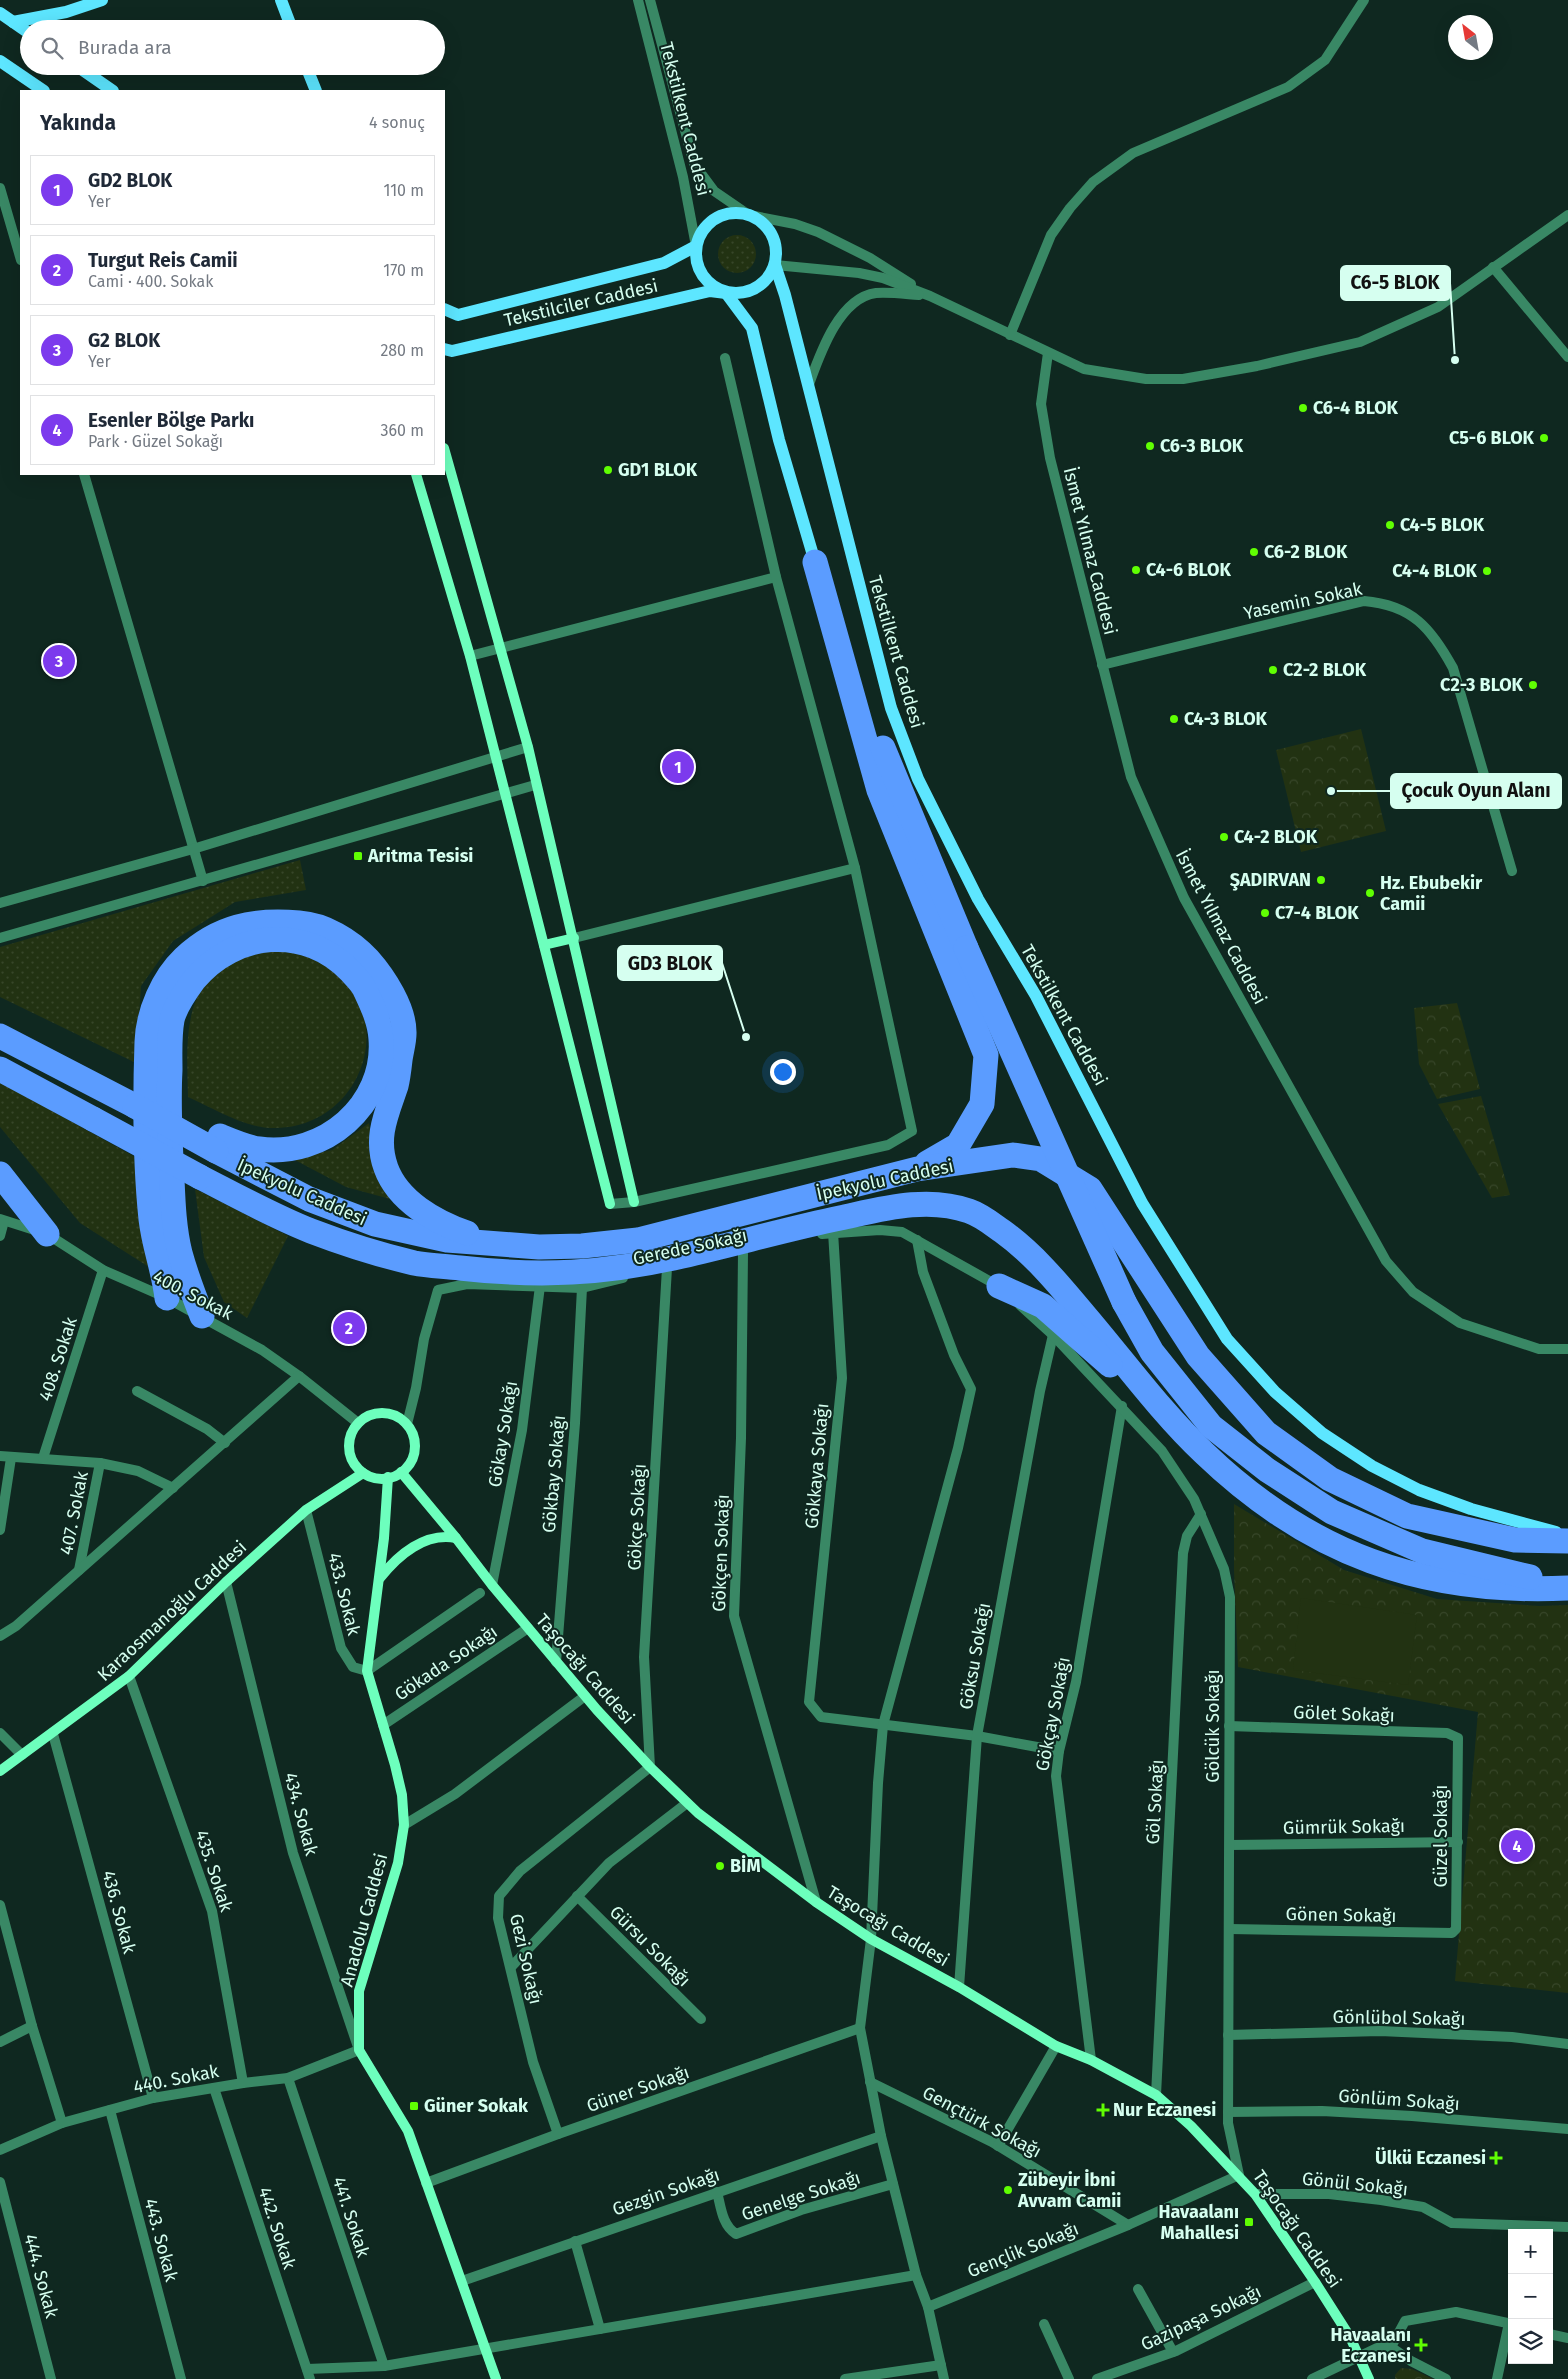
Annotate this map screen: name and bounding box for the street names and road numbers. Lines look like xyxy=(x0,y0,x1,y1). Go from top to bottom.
street label: Tekstilkent Caddesi xyxy=(655,40,715,198)
street label: Tekstilciler Caddesi xyxy=(502,275,660,331)
street label: İsmet Yılmaz Caddesi xyxy=(1059,465,1121,637)
street label: Tekstilkent Caddesi xyxy=(864,573,928,731)
street label: Yasemin Sokak xyxy=(1242,578,1365,624)
street label: İsmet Yılmaz Caddesi xyxy=(1171,846,1271,1008)
street label: Tekstilkent Caddesi xyxy=(1016,941,1112,1089)
street label: İpekyolu Caddesi xyxy=(234,1154,370,1230)
street label: İpekyolu Caddesi xyxy=(815,1155,955,1205)
street label: Gerede Sokağı xyxy=(631,1224,749,1270)
street label: 400. Sokak xyxy=(149,1265,237,1325)
street label: 408. Sokak xyxy=(34,1314,82,1404)
street label: Gökay Sokağı xyxy=(484,1379,522,1489)
street label: Gökkaya Sokağı xyxy=(801,1402,833,1530)
street label: Gökbay Sokağı xyxy=(538,1414,570,1534)
street label: Gökçe Sokağı xyxy=(623,1463,651,1571)
street label: 407. Sokak xyxy=(55,1469,93,1557)
street label: Gökçen Sokağı xyxy=(708,1494,734,1612)
street label: Karaosmanoğlu Caddesi xyxy=(93,1536,251,1686)
street label: 433. Sokak xyxy=(323,1550,365,1638)
street label: Göksu Sokağı xyxy=(955,1601,995,1711)
street label: Taşocağı Caddesi xyxy=(531,1609,639,1729)
street label: Gökada Sokağı xyxy=(390,1621,502,1705)
street label: Gökçay Sokağı xyxy=(1031,1655,1075,1773)
street label: Gölcük Sokağı xyxy=(1202,1669,1224,1783)
street label: Gölet Sokağı xyxy=(1293,1701,1395,1727)
street label: Göl Sokağı xyxy=(1142,1759,1168,1845)
street label: 434. Sokak xyxy=(279,1770,323,1859)
street label: Güzel Sokağı xyxy=(1430,1785,1452,1887)
street label: Gümrük Sokağı xyxy=(1283,1815,1405,1839)
street label: 435. Sokak xyxy=(190,1827,238,1915)
street label: Anadolu Caddesi xyxy=(336,1851,392,1989)
street label: 436. Sokak xyxy=(97,1868,141,1957)
street label: Taşocağı Caddesi xyxy=(823,1881,953,1971)
street label: Gürsu Sokağı xyxy=(605,1901,695,1991)
street label: Gönen Sokağı xyxy=(1285,1903,1397,1927)
street label: Gezi Sokağı xyxy=(505,1912,547,2006)
street label: Gönlübol Sokağı xyxy=(1332,2006,1466,2030)
street label: 440. Sokak xyxy=(131,2060,221,2098)
street label: Güner Sokağı xyxy=(584,2061,692,2117)
street label: Gençtürk Sokağı xyxy=(919,2081,1045,2163)
street label: Gönlüm Sokağı xyxy=(1338,2085,1460,2115)
street label: Gezgin Sokağı xyxy=(610,2163,722,2221)
street label: Genelge Sokağı xyxy=(739,2166,863,2226)
street label: Taşocağı Caddesi xyxy=(1248,2166,1346,2292)
street label: Gönül Sokağı xyxy=(1301,2168,1409,2200)
street label: 441. Sokak xyxy=(328,2174,375,2261)
street label: 442. Sokak xyxy=(253,2184,301,2273)
street label: 443. Sokak xyxy=(139,2196,183,2285)
street label: Gençlik Sokağı xyxy=(964,2218,1082,2282)
street label: 444. Sokak xyxy=(19,2232,63,2321)
street label: Gazipaşa Sokağı xyxy=(1137,2280,1265,2356)

